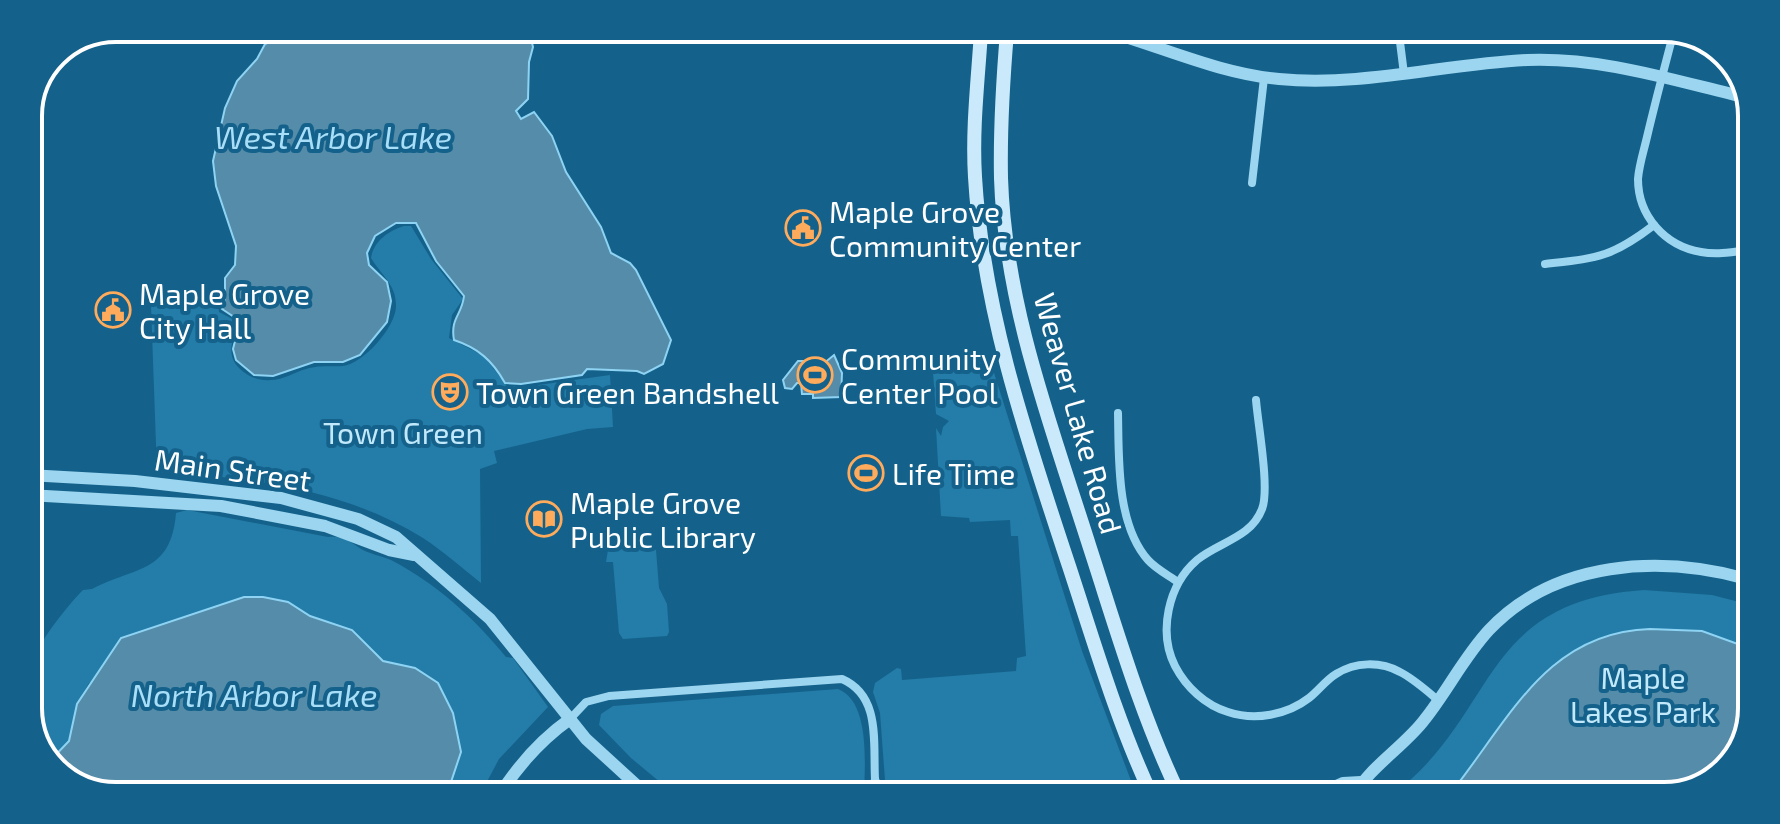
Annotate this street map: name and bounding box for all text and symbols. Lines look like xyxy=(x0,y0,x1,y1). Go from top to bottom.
water label: West Arbor Lake xyxy=(214,117,452,155)
place label: Maple Grove Community Center xyxy=(829,193,1081,263)
public building icon: Maple Grove Community Center xyxy=(784,209,822,247)
place label: Maple Grove City Hall xyxy=(139,275,310,345)
street label: Weaver Lake Road xyxy=(1027,288,1131,538)
public building icon: Maple Grove City Hall xyxy=(94,291,132,329)
place label: Community Center Pool xyxy=(841,340,998,410)
sports icon: Community Center Pool xyxy=(796,356,834,394)
theatre icon: Town Green Bandshell xyxy=(431,373,469,411)
place label: Town Green Bandshell xyxy=(476,374,779,410)
park label: Town Green xyxy=(323,414,483,450)
street label: Main Street xyxy=(152,440,314,498)
sports icon: Life Time xyxy=(847,454,885,492)
place label: Life Time xyxy=(892,455,1015,491)
place label: Maple Grove Public Library xyxy=(570,484,756,554)
library icon: Maple Grove Public Library xyxy=(525,500,563,538)
park label: Maple Lakes Park xyxy=(1570,659,1716,729)
water label: North Arbor Lake xyxy=(131,675,377,713)

